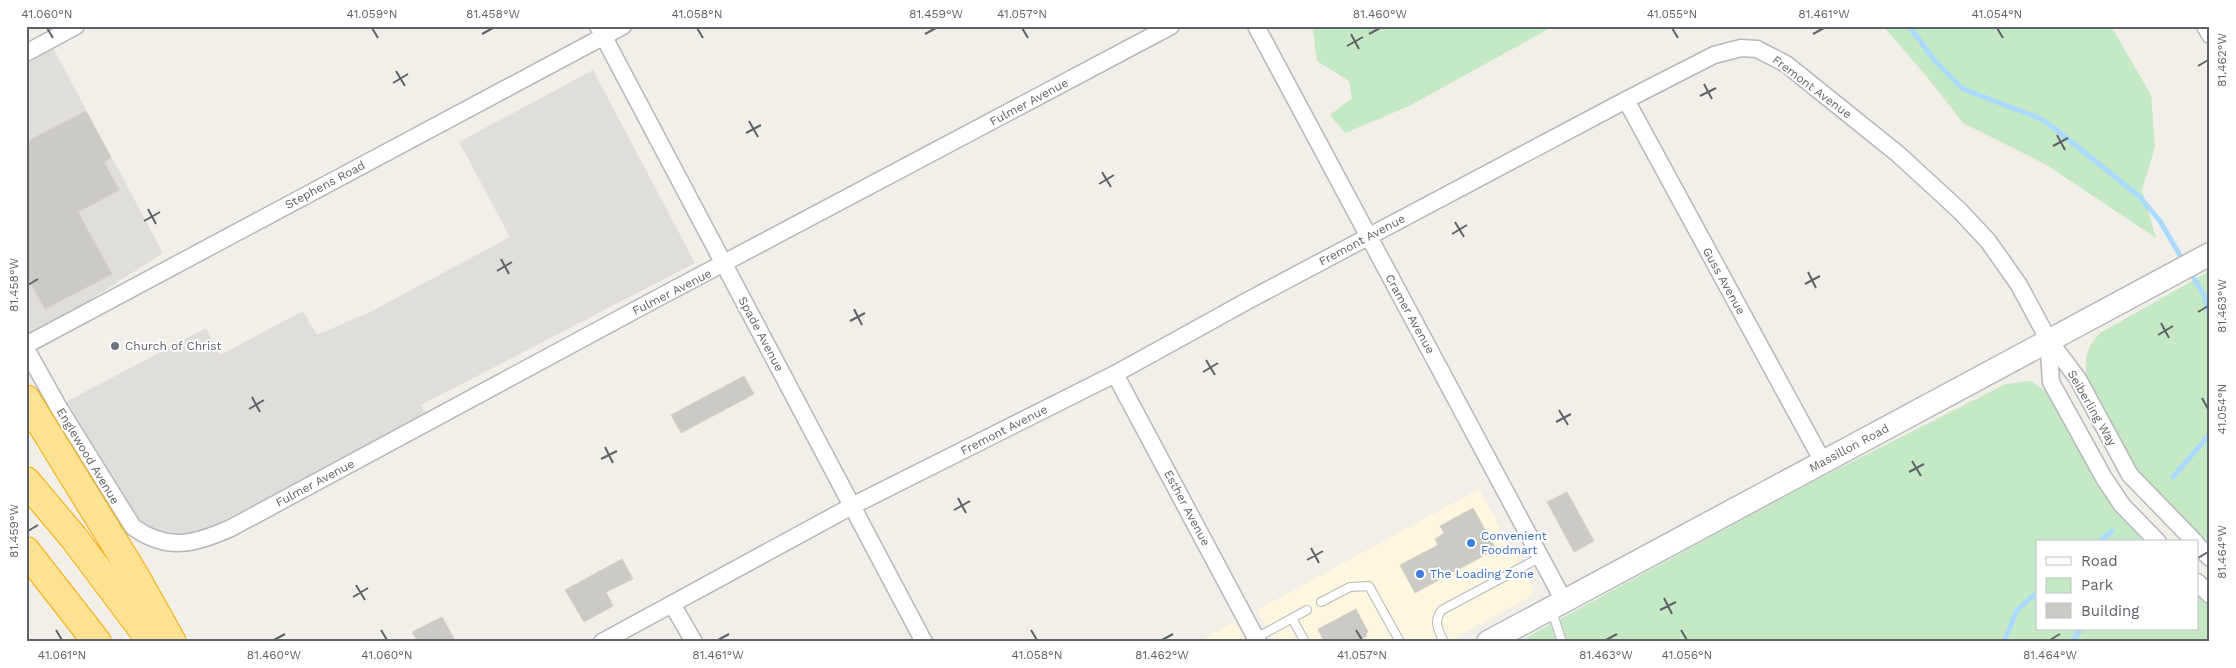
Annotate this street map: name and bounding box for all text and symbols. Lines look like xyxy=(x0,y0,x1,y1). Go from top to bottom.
text: 41.060°N xyxy=(21,7,73,21)
text: 41.059°N xyxy=(347,7,397,21)
text: 81.458°W xyxy=(466,7,520,21)
text: 41.058°N xyxy=(672,7,722,21)
text: 81.459°W xyxy=(909,7,963,21)
text: 41.057°N xyxy=(997,7,1047,21)
text: 81.460°W xyxy=(1353,7,1408,21)
text: 41.055°N xyxy=(1647,7,1697,21)
text: 81.461°W xyxy=(1798,7,1850,21)
text: 41.054°N xyxy=(1972,7,2022,21)
text: 81.462°W xyxy=(2215,33,2229,87)
street label: Fremont Avenue xyxy=(1770,53,1854,121)
street label: Fulmer Avenue xyxy=(987,75,1071,129)
street label: Stephens Road xyxy=(283,158,367,212)
street label: Fremont Avenue xyxy=(1317,211,1408,269)
street label: Guss Avenue xyxy=(1700,245,1748,317)
text: 81.458°W xyxy=(7,258,21,312)
street label: Fulmer Avenue xyxy=(630,266,714,318)
street label: Cramer Avenue xyxy=(1382,272,1438,356)
text: 81.463°W xyxy=(2215,279,2229,333)
street label: Spade Avenue xyxy=(735,294,787,374)
place label: Church of Christ xyxy=(125,339,222,353)
marker: Church of Christ xyxy=(109,340,121,352)
street label: Seiberling Way xyxy=(2065,368,2120,449)
text: 41.054°N xyxy=(2215,384,2229,434)
street label: Fremont Avenue xyxy=(958,402,1050,458)
street label: Englewood Avenue xyxy=(54,405,122,507)
street label: Massillon Road xyxy=(1807,421,1891,475)
street label: Fulmer Avenue xyxy=(273,456,357,510)
street label: Esther Avenue xyxy=(1161,468,1213,548)
text: 81.459°W xyxy=(7,504,21,558)
text: 81.464°W xyxy=(2215,524,2229,579)
place label: Convenient Foodmart xyxy=(1481,529,1547,557)
marker: Convenient Foodmart xyxy=(1465,537,1477,549)
legend xyxy=(2036,540,2198,630)
text: Road xyxy=(2081,552,2118,570)
place label: The Loading Zone xyxy=(1430,567,1534,581)
marker: The Loading Zone xyxy=(1414,568,1426,580)
text: Park xyxy=(2081,576,2114,594)
text: Building xyxy=(2081,602,2139,620)
text: 41.061°N xyxy=(38,648,86,662)
text: 81.460°W xyxy=(247,648,302,662)
text: 41.060°N xyxy=(361,648,413,662)
text: 81.461°W xyxy=(692,648,744,662)
text: 41.058°N xyxy=(1012,648,1062,662)
text: 81.462°W xyxy=(1135,648,1189,662)
text: 41.057°N xyxy=(1337,648,1387,662)
text: 81.463°W xyxy=(1579,648,1633,662)
text: 41.056°N xyxy=(1662,648,1712,662)
text: 81.464°W xyxy=(2023,648,2078,662)

